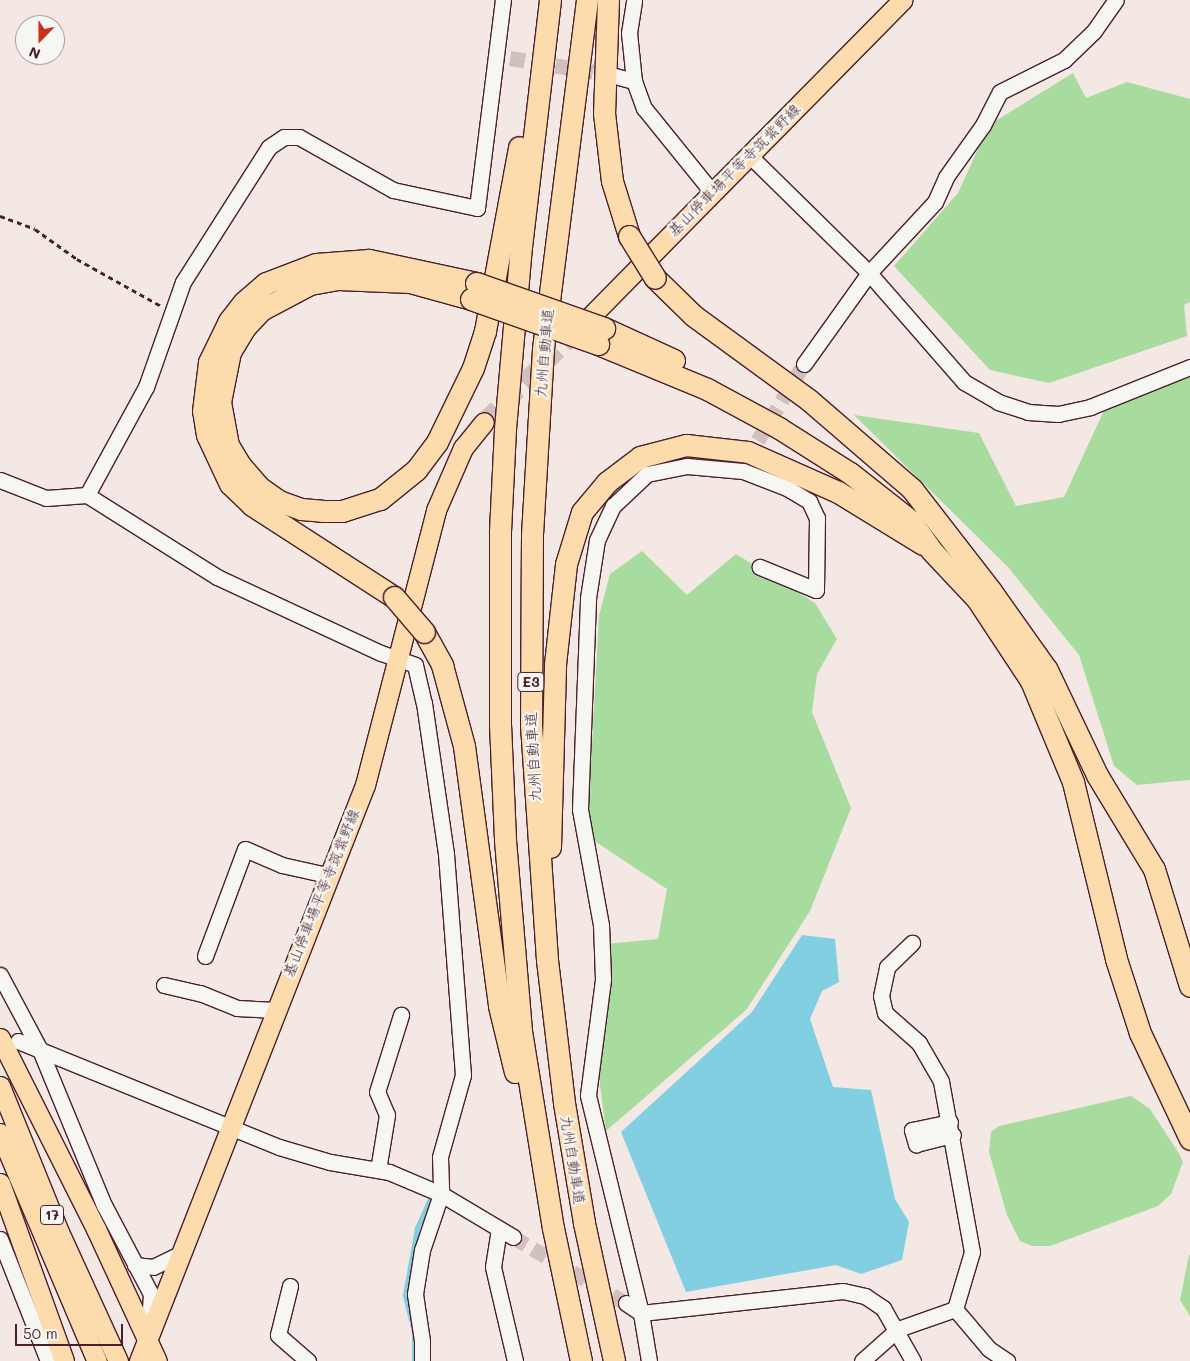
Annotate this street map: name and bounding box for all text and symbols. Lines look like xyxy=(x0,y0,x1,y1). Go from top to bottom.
north arrow xyxy=(15,15,65,65)
text: N xyxy=(26,43,43,64)
street label: 基山停車場平等寺筑紫野線 xyxy=(664,100,804,240)
street label: 九州自動車道 xyxy=(531,307,557,399)
road number: E3 xyxy=(517,670,545,694)
street label: 九州自動車道 xyxy=(522,712,544,802)
street label: 基山停車場平等寺筑紫野線 xyxy=(279,806,363,980)
street label: 九州自動車道 xyxy=(557,1114,589,1206)
road number: 17 xyxy=(40,1204,64,1226)
scale bar xyxy=(18,1314,125,1346)
text: 50 m xyxy=(23,1323,58,1343)

